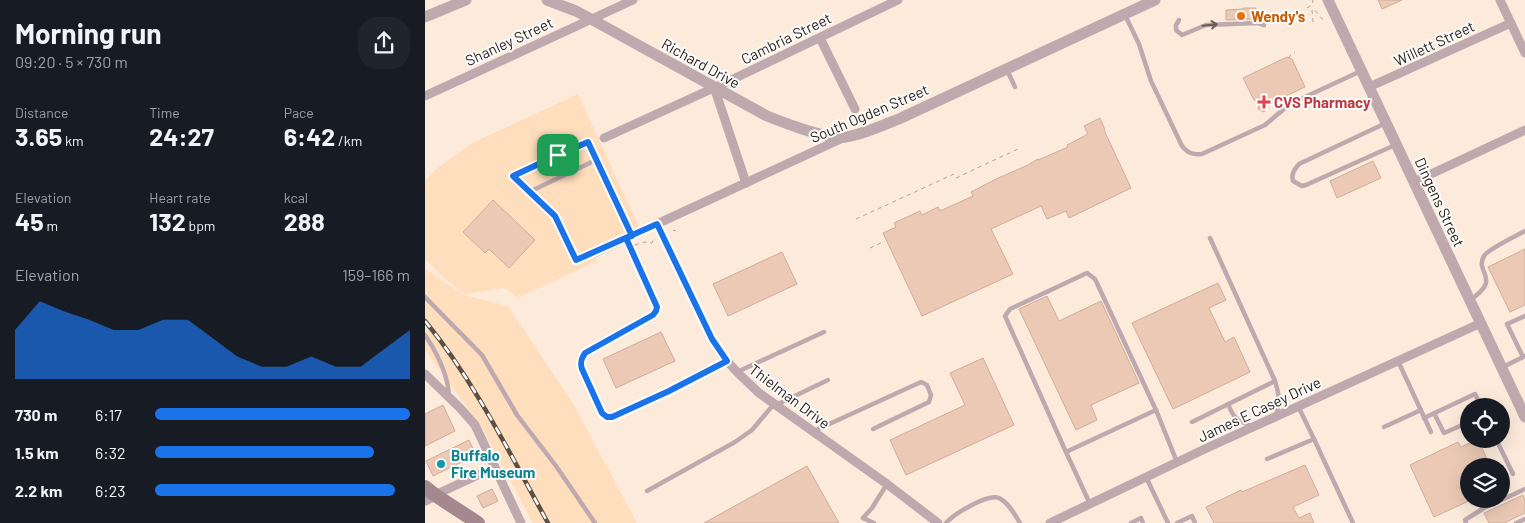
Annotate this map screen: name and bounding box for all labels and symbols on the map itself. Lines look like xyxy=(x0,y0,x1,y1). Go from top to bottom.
place label: Wendy's xyxy=(1251,7,1306,25)
street label: Cambria Street xyxy=(738,8,834,68)
marker: Wendy's xyxy=(1235,10,1247,22)
street label: Shanley Street xyxy=(462,13,556,69)
street label: Willett Street xyxy=(1391,17,1477,69)
one-way arrow xyxy=(1202,20,1218,30)
street label: Richard Drive xyxy=(659,34,743,92)
street label: South Ogden Street xyxy=(807,80,931,146)
place label: CVS Pharmacy xyxy=(1274,93,1371,111)
marker: CVS Pharmacy xyxy=(1258,96,1270,108)
pin xyxy=(537,134,579,176)
street label: Dingens Street xyxy=(1411,154,1469,250)
street label: Thielman Drive xyxy=(746,360,834,432)
street label: James E Casey Drive xyxy=(1195,373,1323,445)
place label: Buffalo Fire Museum xyxy=(451,446,535,481)
marker: Buffalo Fire Museum xyxy=(435,458,447,470)

